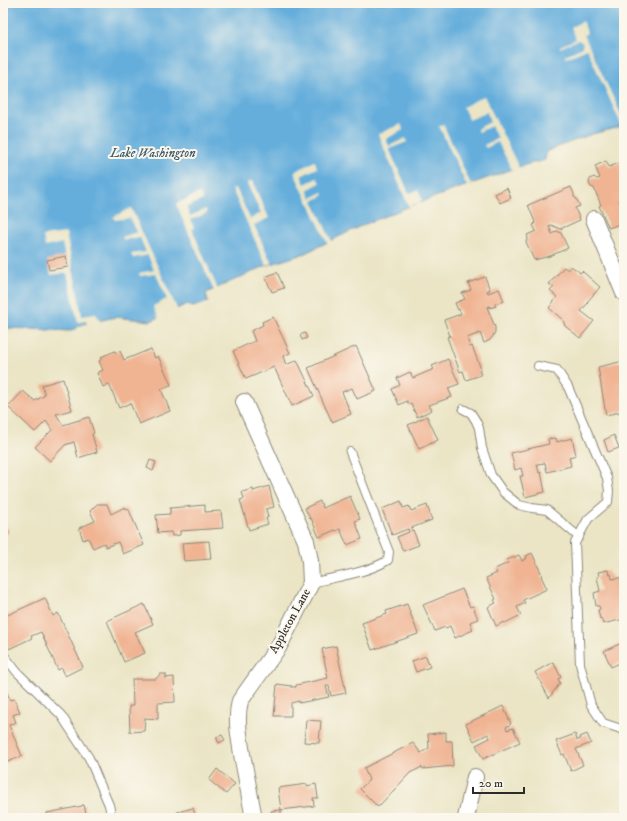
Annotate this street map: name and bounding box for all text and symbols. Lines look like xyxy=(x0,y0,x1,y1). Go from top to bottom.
water label: Lake Washington xyxy=(109,145,196,161)
street label: Appleton Lane xyxy=(266,586,314,656)
scale bar xyxy=(473,769,524,795)
text: 20 m xyxy=(479,776,503,791)

